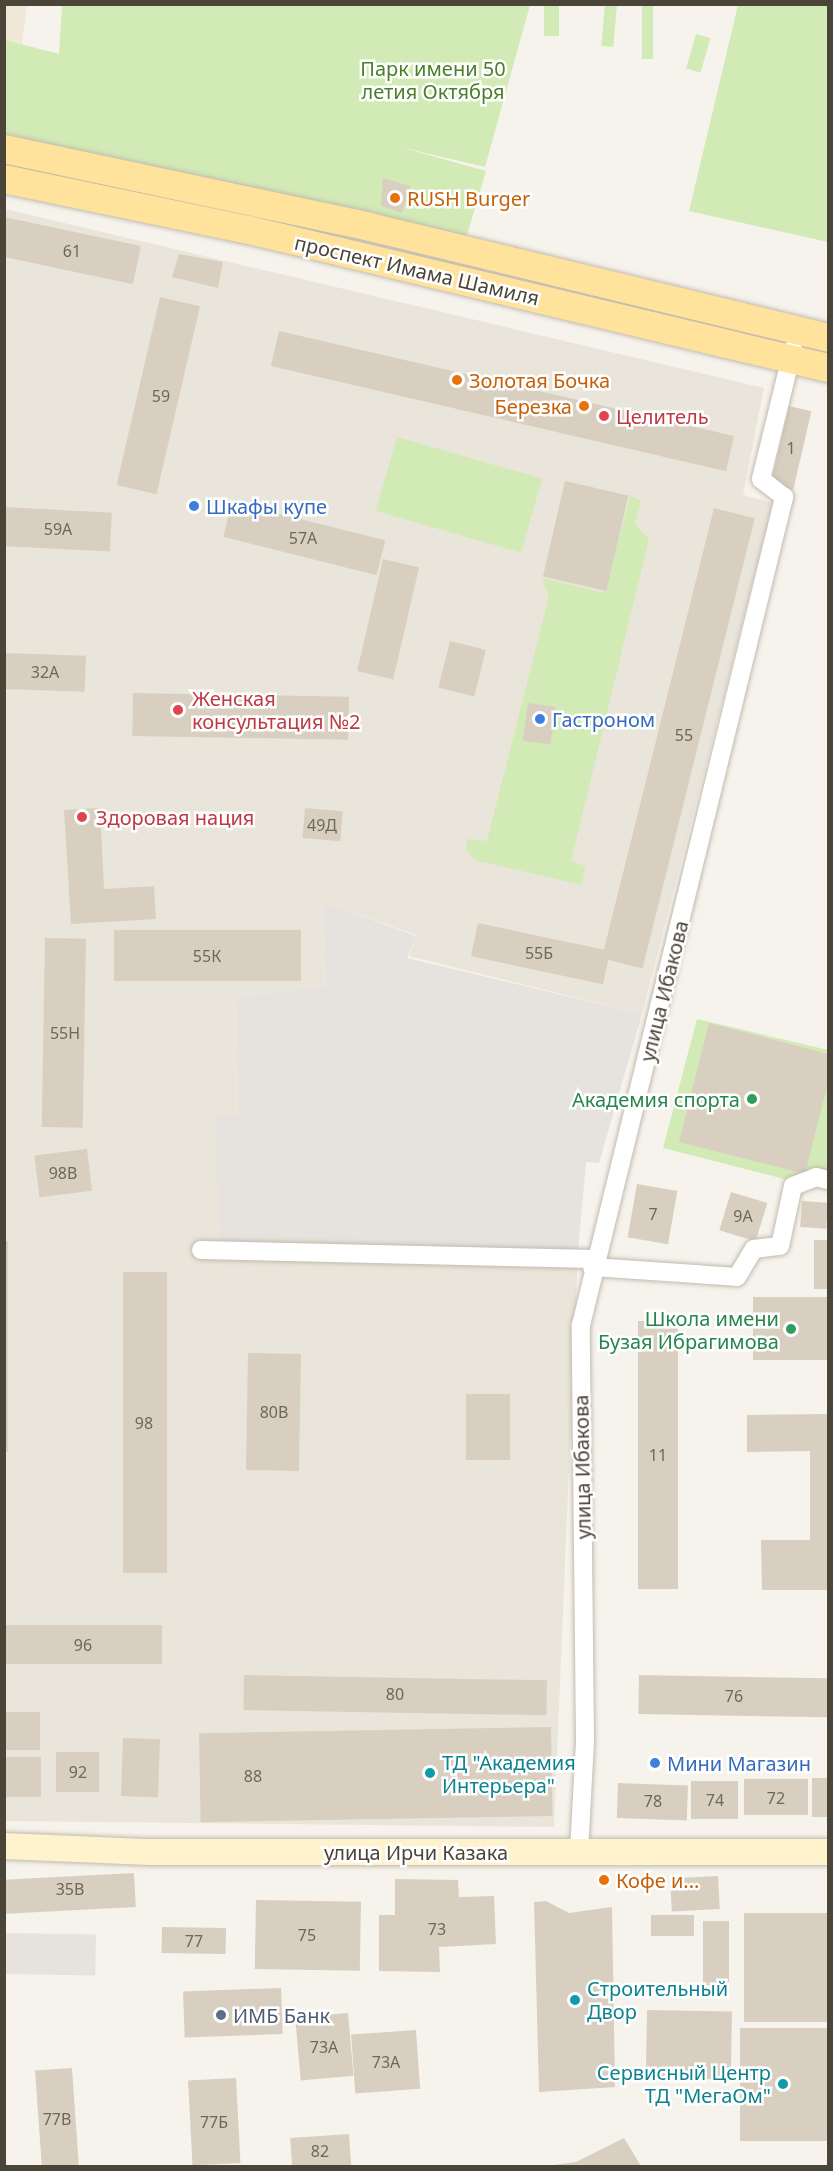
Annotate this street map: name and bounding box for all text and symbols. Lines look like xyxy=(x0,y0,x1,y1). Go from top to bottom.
park label: Парк имени 50 летия Октября xyxy=(360,56,506,103)
place label: RUSH Burger xyxy=(407,186,530,210)
marker: RUSH Burger xyxy=(388,191,402,205)
street label: проспект Имама Шамиля xyxy=(292,230,542,310)
house number: 61 xyxy=(63,241,81,261)
place label: Золотая Бочка xyxy=(469,368,610,392)
marker: Золотая Бочка xyxy=(450,373,464,387)
house number: 59 xyxy=(152,386,170,406)
place label: Березка xyxy=(494,394,572,418)
marker: Березка xyxy=(577,399,591,413)
place label: Целитель xyxy=(616,404,709,428)
marker: Целитель xyxy=(597,409,611,423)
house number: 1 xyxy=(786,438,796,458)
place label: Шкафы купе xyxy=(206,494,327,518)
marker: Шкафы купе xyxy=(187,499,201,513)
house number: 59А xyxy=(44,519,72,539)
house number: 57А xyxy=(289,528,317,548)
house number: 32А xyxy=(31,662,59,682)
place label: Женская консультация №2 xyxy=(192,686,361,733)
marker: Женская консультация №2 xyxy=(169,701,187,719)
place label: Гастроном xyxy=(552,707,655,731)
marker: Гастроном xyxy=(533,712,547,726)
house number: 55 xyxy=(675,725,693,745)
place label: Здоровая нация xyxy=(96,805,254,829)
marker: Здоровая нация xyxy=(73,808,91,826)
house number: 49Д xyxy=(307,815,337,835)
street label: улица Ибакова xyxy=(635,918,693,1064)
house number: 55Б xyxy=(525,943,553,963)
house number: 55К xyxy=(193,946,221,966)
house number: 55Н xyxy=(50,1023,80,1043)
place label: Академия спорта xyxy=(572,1087,740,1111)
marker: Академия спорта xyxy=(745,1092,759,1106)
house number: 98В xyxy=(49,1163,77,1183)
house number: 7 xyxy=(648,1204,658,1224)
house number: 9A xyxy=(733,1206,753,1226)
place label: Школа имени Бузая Ибрагимова xyxy=(598,1306,779,1353)
marker: Школа имени Бузая Ибрагимова xyxy=(784,1322,798,1336)
street label: улица Ибакова xyxy=(569,1395,595,1539)
house number: 80В xyxy=(260,1402,288,1422)
house number: 98 xyxy=(135,1413,153,1433)
house number: 11 xyxy=(649,1445,667,1465)
house number: 96 xyxy=(74,1635,92,1655)
house number: 80 xyxy=(386,1684,404,1704)
house number: 76 xyxy=(725,1686,743,1706)
place label: ТД "Академия Интерьера" xyxy=(442,1750,576,1797)
place label: Мини Магазин xyxy=(667,1751,811,1775)
marker: Мини Магазин xyxy=(648,1756,662,1770)
house number: 92 xyxy=(69,1762,87,1782)
house number: 88 xyxy=(244,1766,262,1786)
marker: ТД "Академия Интерьера" xyxy=(423,1766,437,1780)
house number: 72 xyxy=(767,1788,785,1808)
house number: 74 xyxy=(706,1790,724,1810)
house number: 78 xyxy=(644,1791,662,1811)
street label: улица Ирчи Казака xyxy=(324,1840,508,1864)
place label: Кофе и... xyxy=(616,1868,699,1892)
marker: Кофе и... xyxy=(597,1873,611,1887)
house number: 35В xyxy=(56,1879,84,1899)
house number: 73 xyxy=(428,1919,446,1939)
house number: 75 xyxy=(298,1925,316,1945)
house number: 77 xyxy=(185,1931,203,1951)
place label: Строительный Двор xyxy=(587,1976,728,2023)
marker: Строительный Двор xyxy=(568,1993,582,2007)
place label: ИМБ Банк xyxy=(233,2003,330,2027)
marker: ИМБ Банк xyxy=(214,2008,228,2022)
house number: 73А xyxy=(310,2037,338,2057)
house number: 73А xyxy=(372,2052,400,2072)
place label: Сервисный Центр ТД "МегаОм" xyxy=(597,2060,771,2107)
marker: Сервисный Центр ТД "МегаОм" xyxy=(776,2077,790,2091)
house number: 77В xyxy=(43,2109,71,2129)
house number: 77Б xyxy=(200,2112,228,2132)
house number: 82 xyxy=(311,2141,329,2161)

